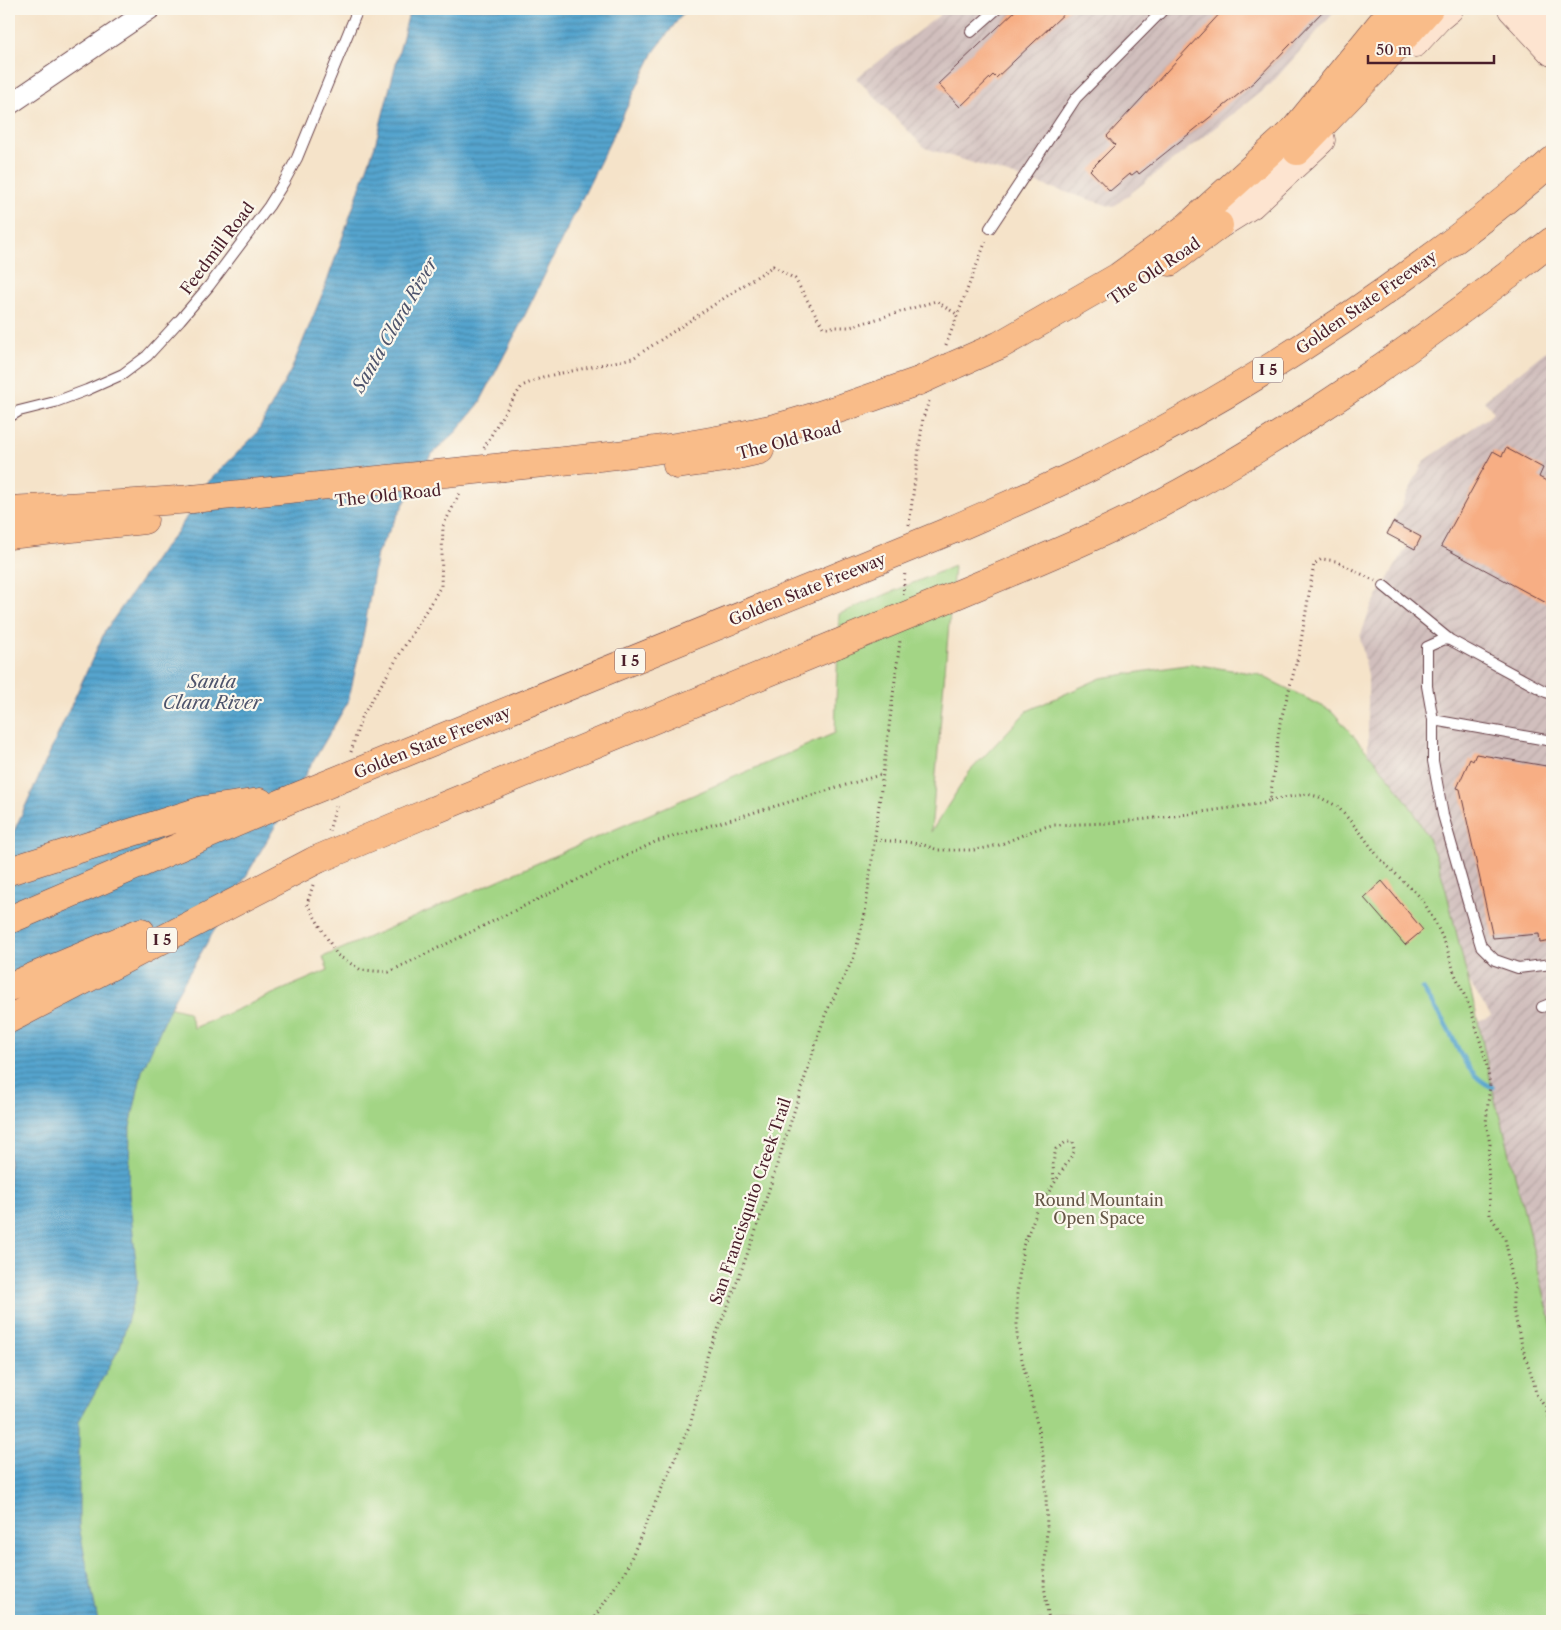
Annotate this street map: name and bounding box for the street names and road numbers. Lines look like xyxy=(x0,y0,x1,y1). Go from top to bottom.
street label: Feedmill Road xyxy=(176,198,258,298)
street label: The Old Road xyxy=(1104,233,1204,309)
street label: Golden State Freeway xyxy=(1292,245,1441,358)
road number: I 5 xyxy=(1253,358,1283,382)
street label: The Old Road xyxy=(735,416,843,463)
street label: The Old Road xyxy=(334,479,442,511)
street label: Golden State Freeway xyxy=(726,548,889,630)
road number: I 5 xyxy=(615,648,645,674)
street label: Golden State Freeway xyxy=(351,701,514,783)
road number: I 5 xyxy=(147,928,177,952)
street label: San Francisquito Creek Trail xyxy=(705,1095,795,1307)

